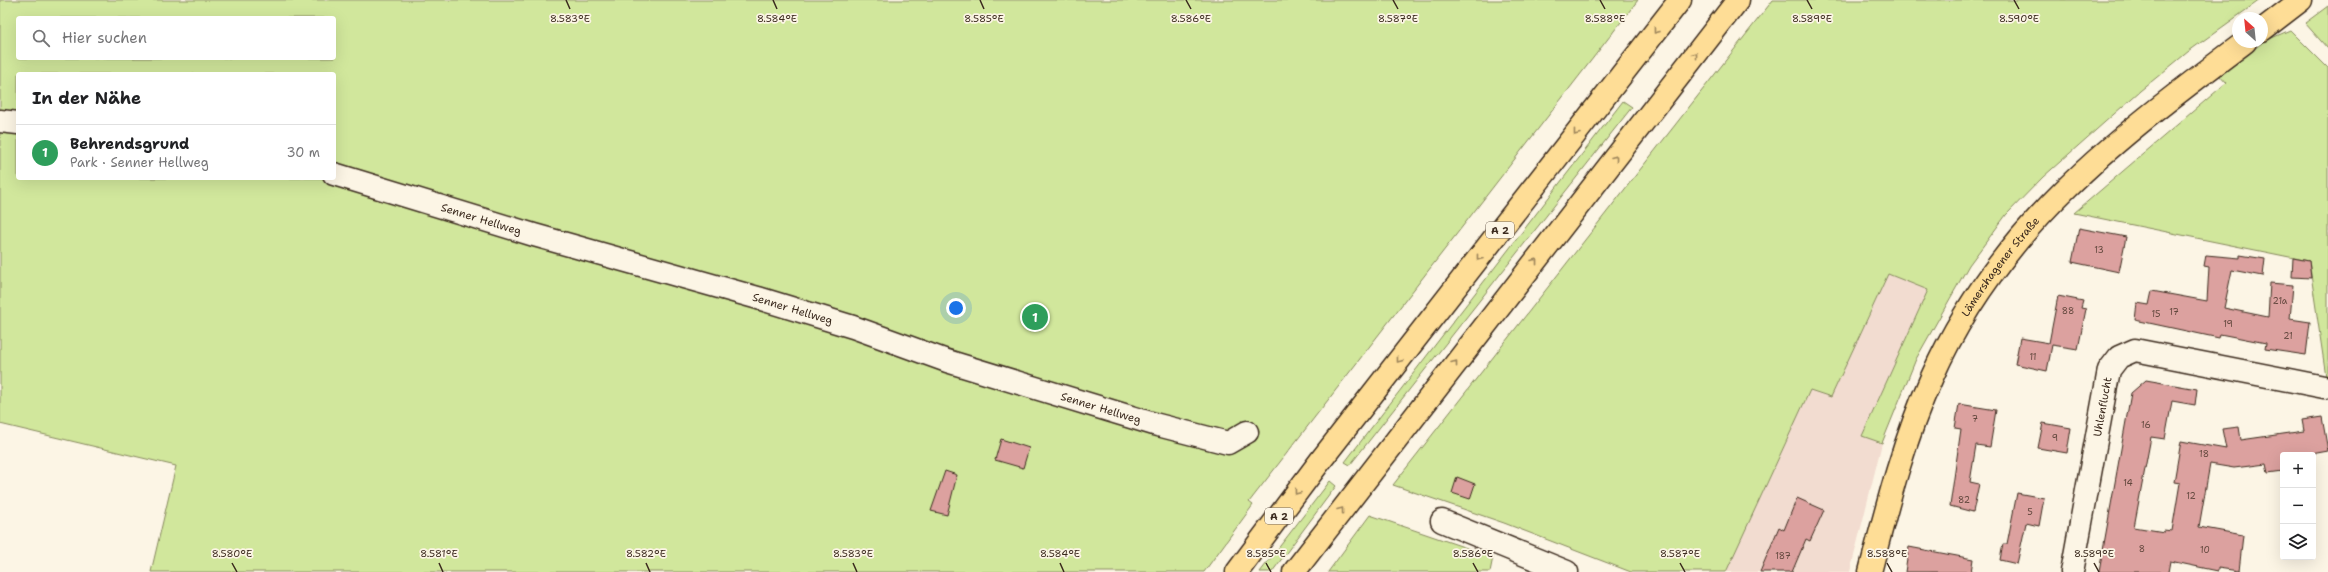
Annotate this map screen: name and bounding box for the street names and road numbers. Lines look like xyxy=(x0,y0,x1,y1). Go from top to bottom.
street label: Senner Hellweg xyxy=(439,200,524,238)
street label: Lämershagener Straße xyxy=(1958,213,2043,319)
road number: A 2 xyxy=(1486,222,1514,238)
street label: Senner Hellweg xyxy=(751,289,835,328)
street label: Uhlenflucht xyxy=(2089,375,2115,438)
street label: Senner Hellweg xyxy=(1059,389,1143,427)
road number: A 2 xyxy=(1265,508,1293,524)

